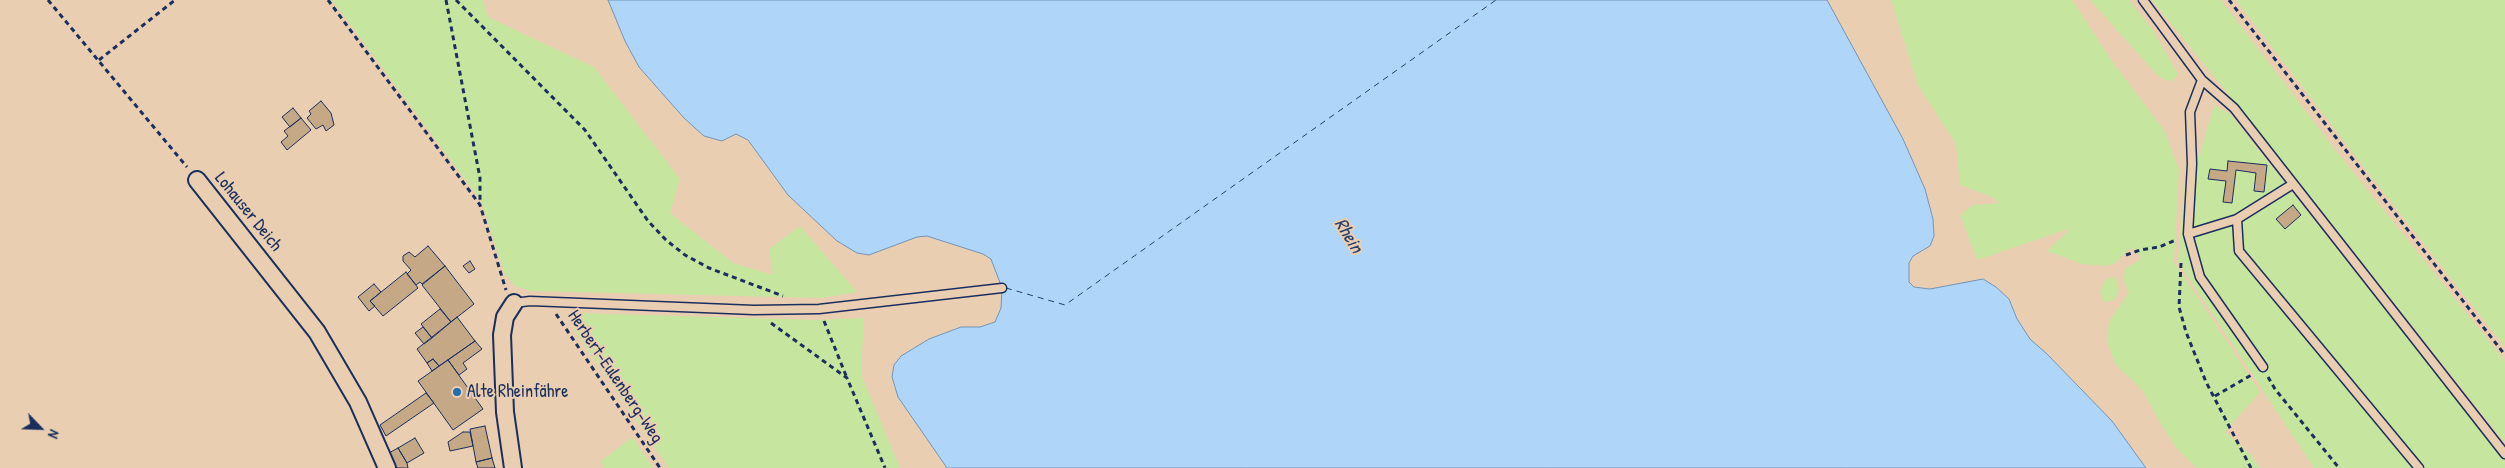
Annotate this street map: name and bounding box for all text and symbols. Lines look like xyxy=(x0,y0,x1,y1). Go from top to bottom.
street label: Lohauser Deich xyxy=(210,168,286,256)
water label: Rhein xyxy=(1329,214,1367,258)
street label: Herbert-Eulenberg-Weg xyxy=(562,306,668,448)
place label: Alte Rheinfähre xyxy=(467,381,568,403)
marker: Alte Rheinfähre xyxy=(451,386,463,398)
north arrow xyxy=(15,403,65,453)
text: N xyxy=(44,427,64,442)

